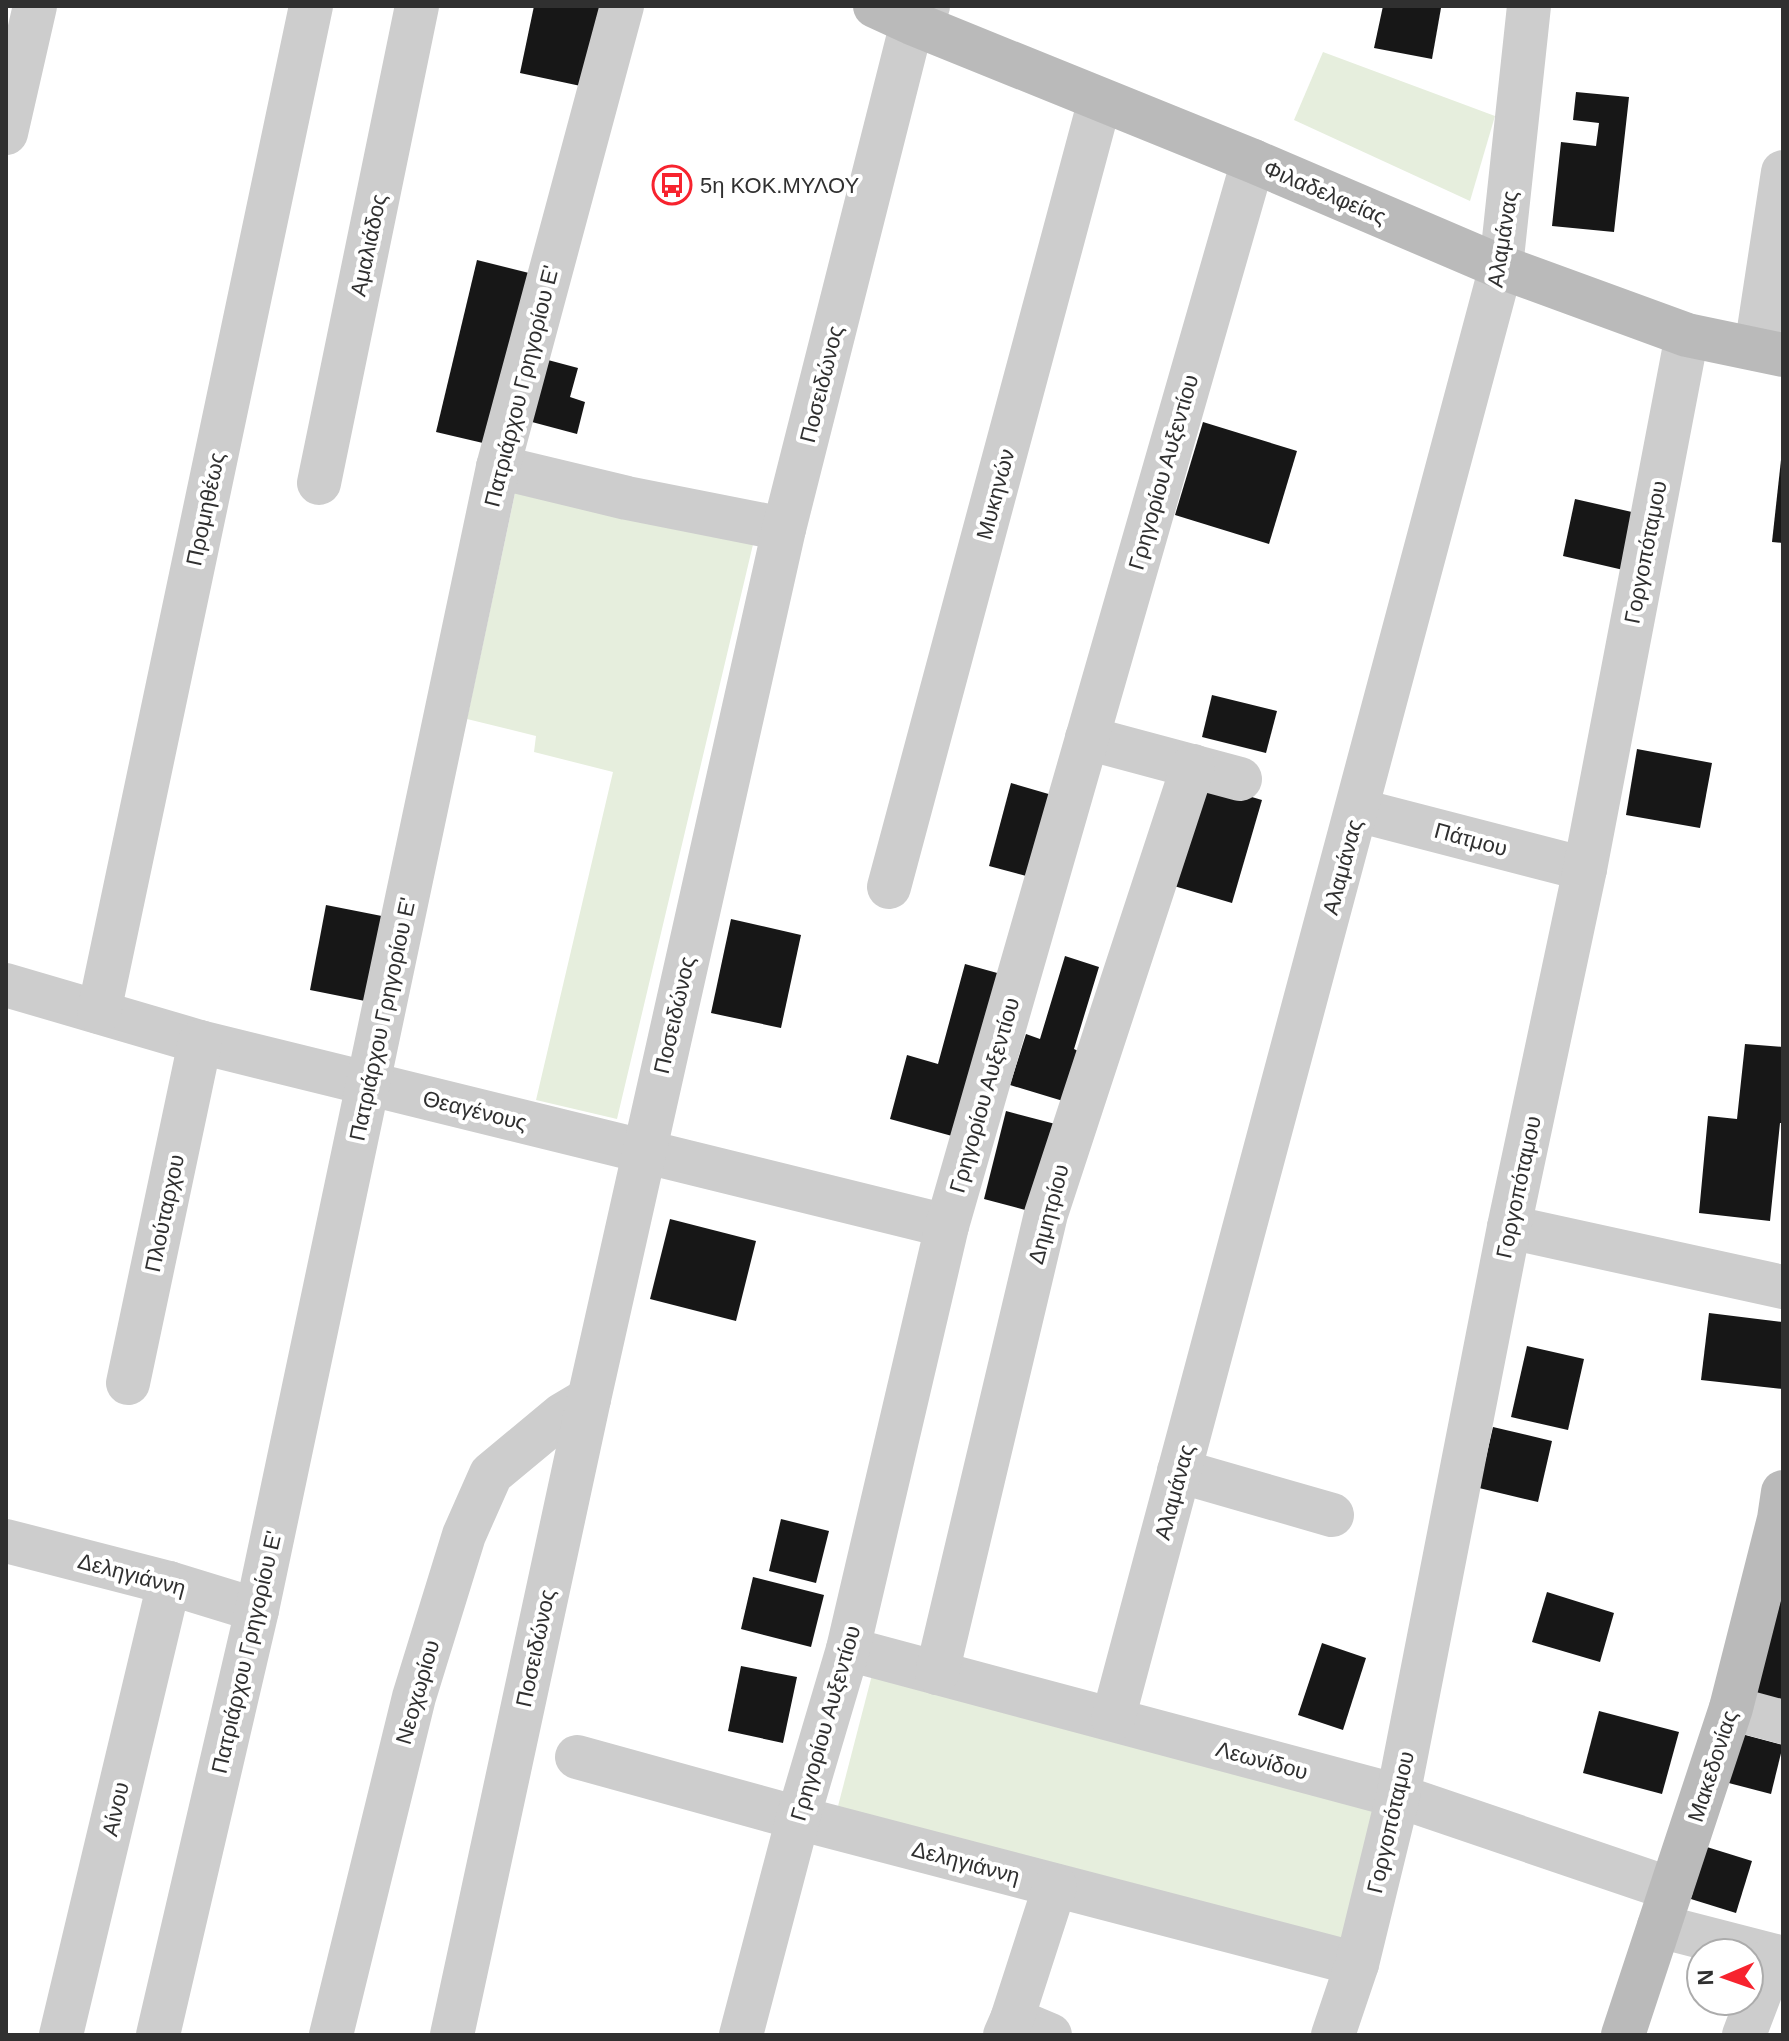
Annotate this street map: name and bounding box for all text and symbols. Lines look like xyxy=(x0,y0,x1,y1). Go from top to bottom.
street label: Φιλαδελφείας xyxy=(1260,155,1390,230)
bus stop icon: 5η ΚΟΚ.ΜΥΛΟΥ xyxy=(651,164,693,206)
place label: 5η ΚΟΚ.ΜΥΛΟΥ xyxy=(700,173,859,198)
street label: Αλαμάνας xyxy=(1482,189,1522,289)
street label: Αμαλιάδος xyxy=(345,192,392,298)
street label: Πατριάρχου Γρηγορίου E' xyxy=(479,263,564,509)
street label: Ποσειδώνος xyxy=(795,323,848,445)
street label: Γρηγορίου Αυξεντίου xyxy=(1124,372,1203,573)
street label: Μυκηνών xyxy=(971,446,1020,542)
street label: Προμηθέως xyxy=(181,450,230,568)
street label: Γοργοπόταμου xyxy=(1619,479,1672,626)
street label: Αλαμάνας xyxy=(1318,817,1367,918)
street label: Πάτμου xyxy=(1432,818,1510,861)
street label: Πατριάρχου Γρηγορίου E' xyxy=(344,895,421,1143)
street label: Ποσειδώνος xyxy=(649,954,700,1076)
street label: Γρηγορίου Αυξεντίου xyxy=(945,995,1024,1196)
street label: Θεαγένους xyxy=(420,1085,529,1135)
street label: Γοργοπόταμου xyxy=(1491,1114,1546,1261)
street label: Πλούταρχου xyxy=(140,1152,189,1274)
street label: Δημητρίου xyxy=(1023,1162,1074,1267)
street label: Αλαμάνας xyxy=(1150,1442,1199,1543)
street label: Πατριάρχου Γρηγορίου E' xyxy=(206,1528,287,1776)
street label: Δεληγιάννη xyxy=(75,1548,189,1601)
street label: Ποσειδώνος xyxy=(511,1587,560,1709)
street label: Γρηγορίου Αυξεντίου xyxy=(786,1623,865,1824)
street label: Νεοχωρίου xyxy=(391,1637,444,1747)
street label: Μακεδονίας xyxy=(1683,1707,1742,1825)
street label: Λεωνίδου xyxy=(1213,1736,1311,1785)
street label: Γοργοπόταμου xyxy=(1362,1749,1419,1896)
street label: Αίνου xyxy=(97,1780,134,1839)
street label: Δεληγιάννη xyxy=(909,1836,1023,1889)
north arrow xyxy=(1685,1937,1765,2017)
text: N xyxy=(1693,1969,1718,1986)

